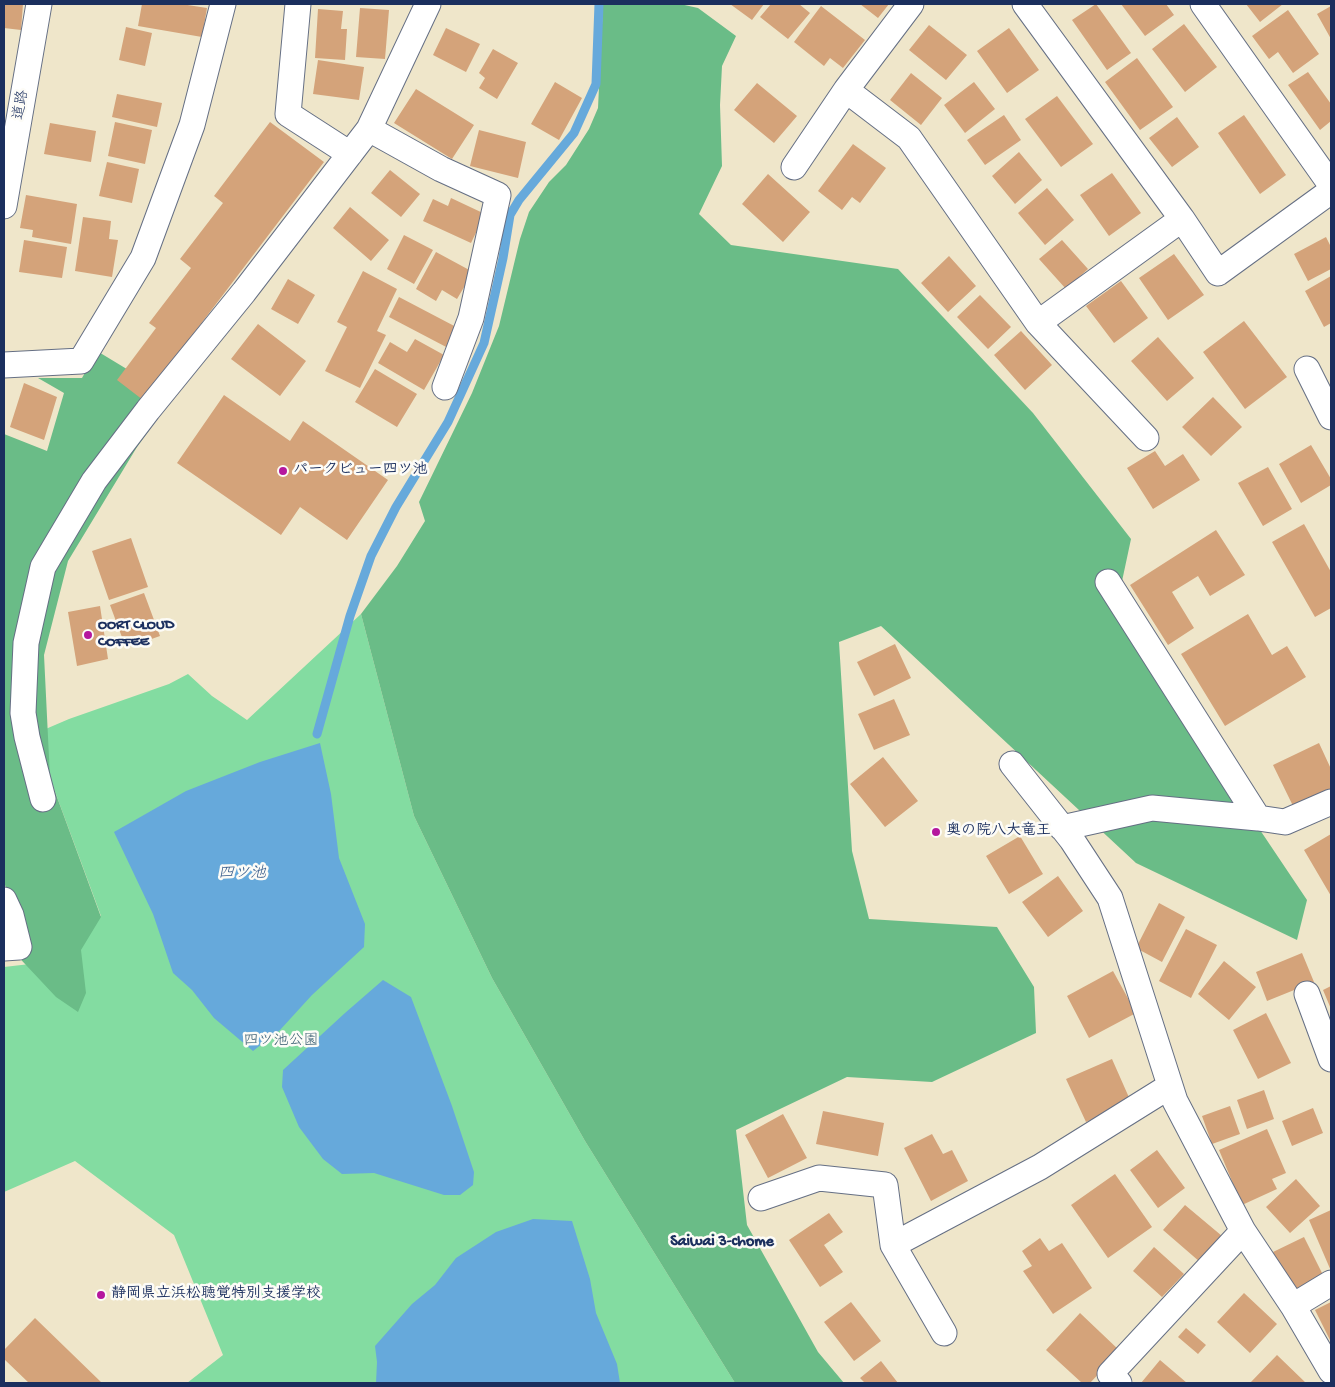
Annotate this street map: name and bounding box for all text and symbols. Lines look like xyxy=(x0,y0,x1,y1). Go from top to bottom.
street label: 道路 xyxy=(11,89,33,121)
place label: パークビュー四ツ池 xyxy=(293,462,428,480)
marker: パークビュー四ツ池 xyxy=(277,465,289,477)
place label: OORT CLOUD COFFEE xyxy=(98,617,174,652)
marker: OORT CLOUD COFFEE xyxy=(82,629,94,641)
place label: 奥の院八大竜王 xyxy=(946,823,1051,841)
marker: 奥の院八大竜王 xyxy=(930,826,942,838)
water label: 四ツ池 xyxy=(218,865,266,885)
park label: 四ツ池公園 xyxy=(244,1033,318,1051)
district label: Saiwai 3-chome xyxy=(670,1233,774,1253)
place label: 静岡県立浜松聴覚特別支援学校 xyxy=(111,1286,321,1304)
marker: 静岡県立浜松聴覚特別支援学校 xyxy=(95,1289,107,1301)

